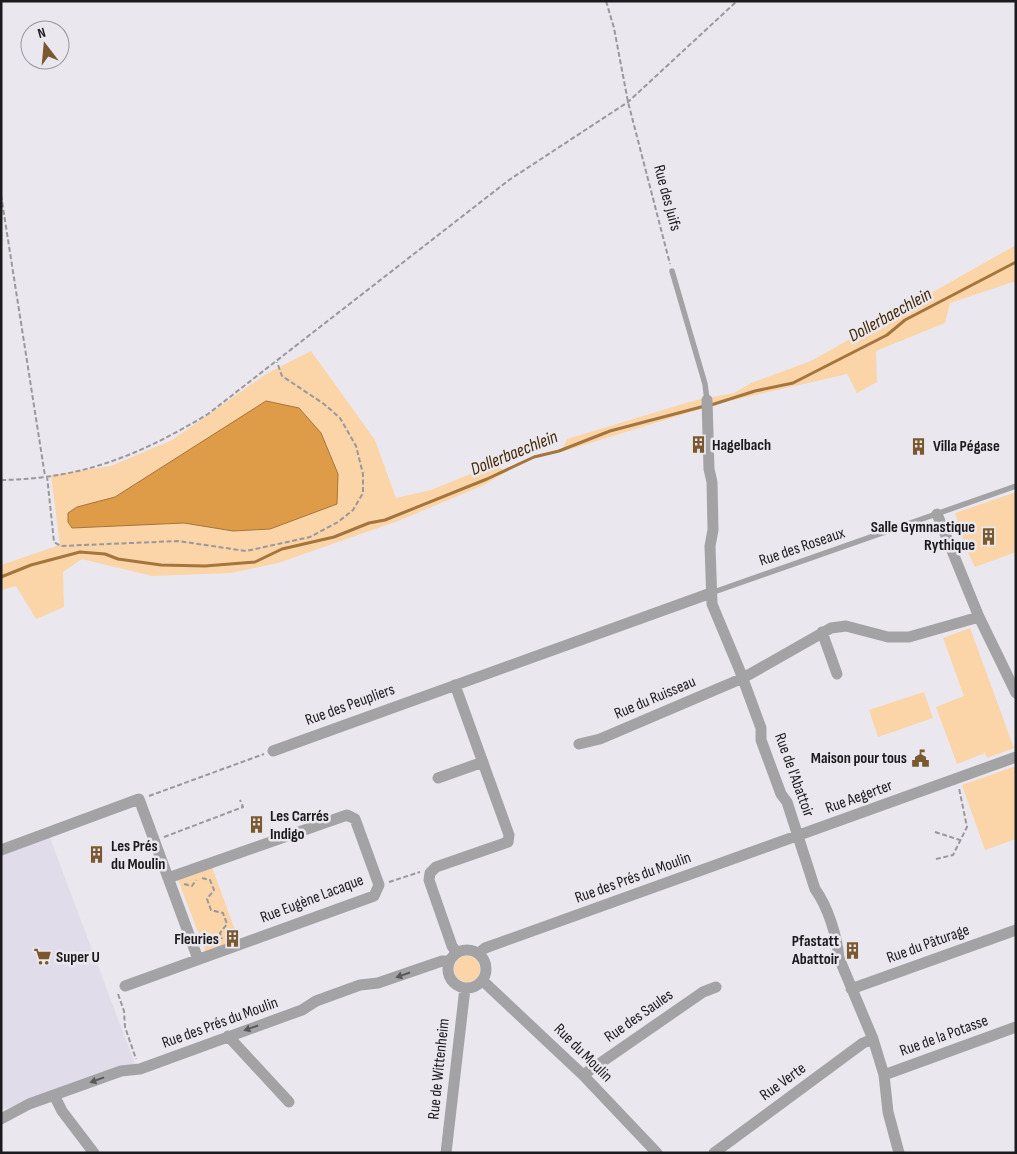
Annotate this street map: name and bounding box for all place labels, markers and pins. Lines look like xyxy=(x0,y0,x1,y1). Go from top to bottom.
building icon: Hagelbach xyxy=(688,435,708,455)
place label: Hagelbach xyxy=(712,436,771,455)
building icon: Villa Pégase xyxy=(909,436,929,456)
place label: Villa Pégase xyxy=(933,437,1000,456)
place label: Salle Gymnastique Rythique xyxy=(871,518,975,555)
building icon: Salle Gymnastique Rythique xyxy=(979,526,999,546)
public building icon: Maison pour tous xyxy=(911,748,931,768)
place label: Maison pour tous xyxy=(811,749,907,768)
place label: Les Carrés Indigo xyxy=(270,807,329,844)
building icon: Les Carrés Indigo xyxy=(246,815,266,835)
place label: Les Prés du Moulin xyxy=(111,837,165,874)
building icon: Les Prés du Moulin xyxy=(87,845,107,865)
building icon: Fleuries xyxy=(223,929,243,949)
place label: Fleuries xyxy=(174,930,219,949)
place label: Pfastatt Abattoir xyxy=(791,932,839,969)
building icon: Pfastatt Abattoir xyxy=(843,940,863,960)
supermarket icon: Super U xyxy=(32,947,52,967)
place label: Super U xyxy=(56,948,100,967)

